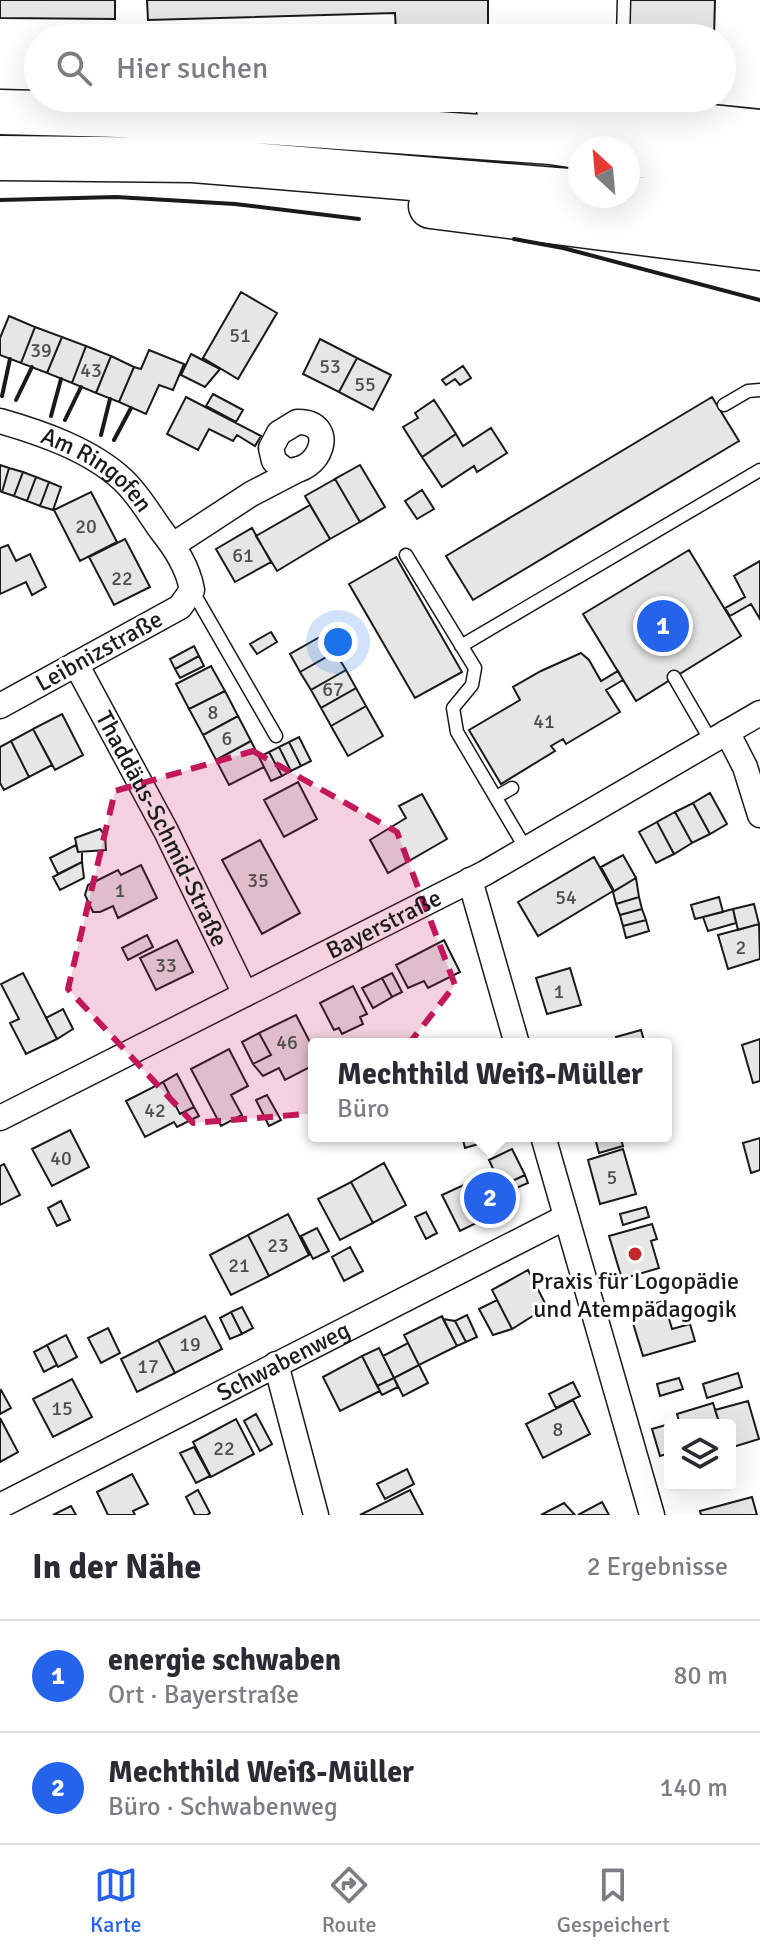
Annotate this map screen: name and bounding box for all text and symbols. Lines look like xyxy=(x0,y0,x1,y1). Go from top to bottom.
search box xyxy=(24,24,736,112)
icon: search xyxy=(52,46,96,90)
text: Hier suchen xyxy=(116,50,268,87)
north arrow xyxy=(568,136,640,208)
house number: 51 xyxy=(229,323,251,348)
house number: 39 xyxy=(30,338,52,363)
house number: 53 xyxy=(319,354,341,379)
house number: 43 xyxy=(80,358,102,383)
house number: 55 xyxy=(354,372,376,397)
street label: Am Ringofen xyxy=(37,420,159,518)
house number: 20 xyxy=(75,514,97,539)
house number: 61 xyxy=(232,543,254,568)
house number: 22 xyxy=(111,566,133,591)
pin: 1 xyxy=(637,596,689,656)
street label: Leibnizstraße xyxy=(30,604,168,698)
your location xyxy=(318,622,358,662)
house number: 67 xyxy=(322,677,344,702)
house number: 8 xyxy=(208,700,218,725)
street label: Thaddäus-Schmid-Straße xyxy=(89,706,235,952)
house number: 41 xyxy=(533,709,555,734)
house number: 6 xyxy=(222,726,232,751)
house number: 35 xyxy=(247,868,269,893)
house number: 1 xyxy=(115,878,125,903)
street label: Bayerstraße xyxy=(321,883,446,966)
house number: 54 xyxy=(555,885,577,910)
house number: 2 xyxy=(736,935,746,960)
house number: 33 xyxy=(155,953,177,978)
house number: 1 xyxy=(554,979,564,1004)
house number: 46 xyxy=(276,1030,298,1055)
popup xyxy=(308,1038,672,1142)
text: Mechthild Weiß-Müller xyxy=(337,1056,643,1093)
text: Büro xyxy=(337,1093,390,1125)
house number: 42 xyxy=(144,1098,166,1123)
house number: 40 xyxy=(50,1146,72,1171)
house number: 5 xyxy=(607,1165,617,1190)
pin: 2 xyxy=(464,1168,516,1228)
house number: 23 xyxy=(267,1233,289,1258)
marker: Praxis für Logopädie und Atempädagogik xyxy=(626,1245,644,1263)
house number: 21 xyxy=(228,1253,250,1278)
place label: Praxis für Logopädie und Atempädagogik xyxy=(531,1266,739,1324)
street label: Schwabenweg xyxy=(211,1315,355,1408)
house number: 19 xyxy=(179,1332,201,1357)
house number: 17 xyxy=(137,1354,159,1379)
house number: 15 xyxy=(51,1396,73,1421)
house number: 8 xyxy=(553,1417,563,1442)
map controls xyxy=(664,1419,736,1491)
button: layers xyxy=(664,1419,736,1491)
house number: 22 xyxy=(213,1436,235,1461)
text: In der Nähe xyxy=(32,1546,201,1588)
text: 2 Ergebnisse xyxy=(587,1551,728,1583)
text: energie schwaben xyxy=(108,1642,341,1679)
text: 1 xyxy=(51,1660,65,1692)
text: 80 m xyxy=(673,1660,728,1692)
text: Ort · Bayerstraße xyxy=(108,1679,299,1711)
text: Mechthild Weiß-Müller xyxy=(108,1754,414,1791)
text: 2 xyxy=(51,1772,65,1804)
text: 140 m xyxy=(659,1772,728,1804)
text: Büro · Schwabenweg xyxy=(108,1791,338,1823)
tab: Karte xyxy=(90,1863,141,1938)
tab: Route xyxy=(322,1863,377,1938)
tab: Gespeichert xyxy=(557,1863,670,1938)

